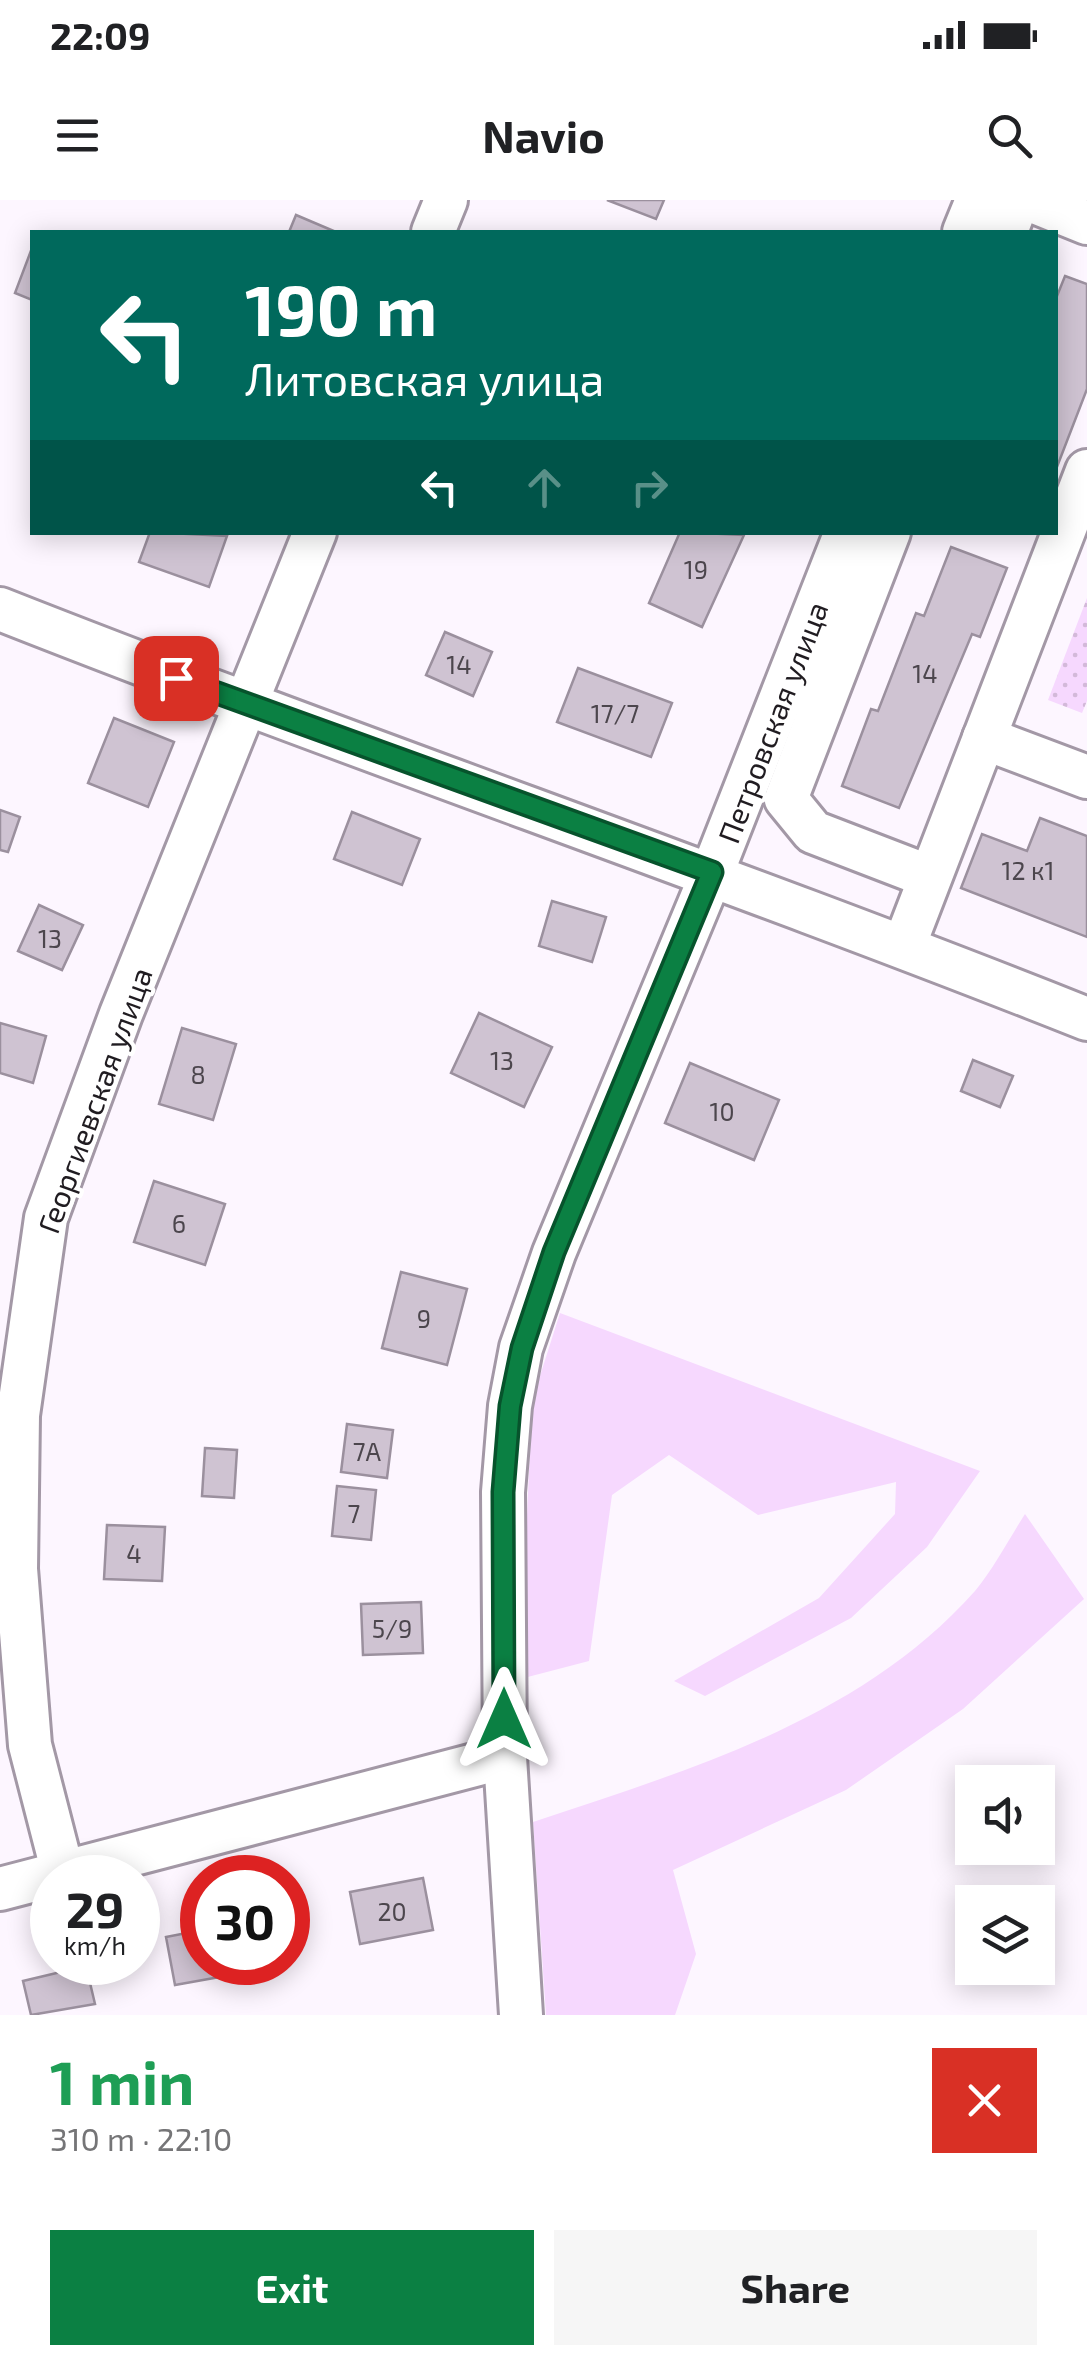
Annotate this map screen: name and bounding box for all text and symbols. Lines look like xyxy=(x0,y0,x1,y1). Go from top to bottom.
text: 22:09 xyxy=(50,12,150,58)
icon: menu xyxy=(50,108,105,163)
text: Navio xyxy=(482,108,605,162)
icon: search xyxy=(982,108,1037,163)
text: 190 m xyxy=(245,266,438,350)
icon: left xyxy=(80,270,210,400)
text: Литовская улица xyxy=(245,351,604,405)
icon: left xyxy=(412,460,467,515)
icon: ahead xyxy=(517,460,572,515)
icon: right xyxy=(622,460,677,515)
house number: 19 xyxy=(684,554,708,584)
street label: Петровская улица xyxy=(709,596,836,848)
pin xyxy=(134,636,219,721)
house number: 14 xyxy=(446,649,472,679)
icon: arrive xyxy=(149,651,204,706)
house number: 14 xyxy=(912,658,938,688)
house number: 17/7 xyxy=(591,698,639,728)
house number: 12 к1 xyxy=(1002,855,1054,885)
house number: 13 xyxy=(38,923,62,953)
street label: Георгиевская улица xyxy=(29,962,160,1238)
house number: 13 xyxy=(490,1045,514,1075)
house number: 8 xyxy=(190,1059,206,1089)
house number: 10 xyxy=(709,1096,735,1126)
house number: 6 xyxy=(172,1208,186,1238)
house number: 9 xyxy=(417,1303,431,1333)
house number: 7А xyxy=(353,1436,382,1466)
house number: 7 xyxy=(348,1498,361,1528)
house number: 4 xyxy=(126,1538,142,1568)
house number: 5/9 xyxy=(372,1613,412,1643)
position arrow xyxy=(452,1667,556,1771)
map controls xyxy=(955,1765,1055,1985)
button: sound xyxy=(955,1765,1055,1865)
speed limit sign: 30 xyxy=(180,1855,310,1985)
text: 29 xyxy=(66,1878,124,1938)
button: layers xyxy=(955,1885,1055,1985)
house number: 20 xyxy=(377,1896,407,1926)
text: km/h xyxy=(64,1930,126,1960)
text: 1 min xyxy=(50,2045,194,2117)
button: close xyxy=(932,2048,1037,2153)
text: 310 m · 22:10 xyxy=(50,2119,232,2157)
button: Exit xyxy=(50,2230,534,2345)
button: Share xyxy=(554,2230,1037,2345)

